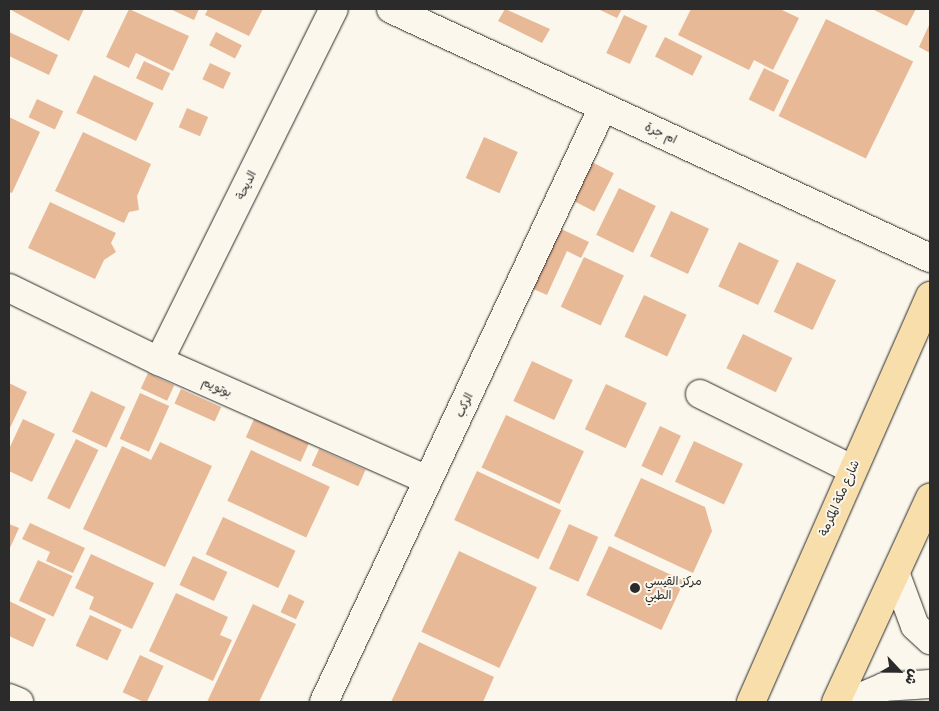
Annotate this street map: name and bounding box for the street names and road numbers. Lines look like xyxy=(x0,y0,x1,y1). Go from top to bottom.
street label: ام جرة xyxy=(643,119,679,147)
street label: الديحة xyxy=(233,168,259,202)
street label: بوتويم xyxy=(200,374,234,400)
street label: الركب xyxy=(452,390,476,420)
street label: شارع مكة المكرمة xyxy=(816,458,862,538)

